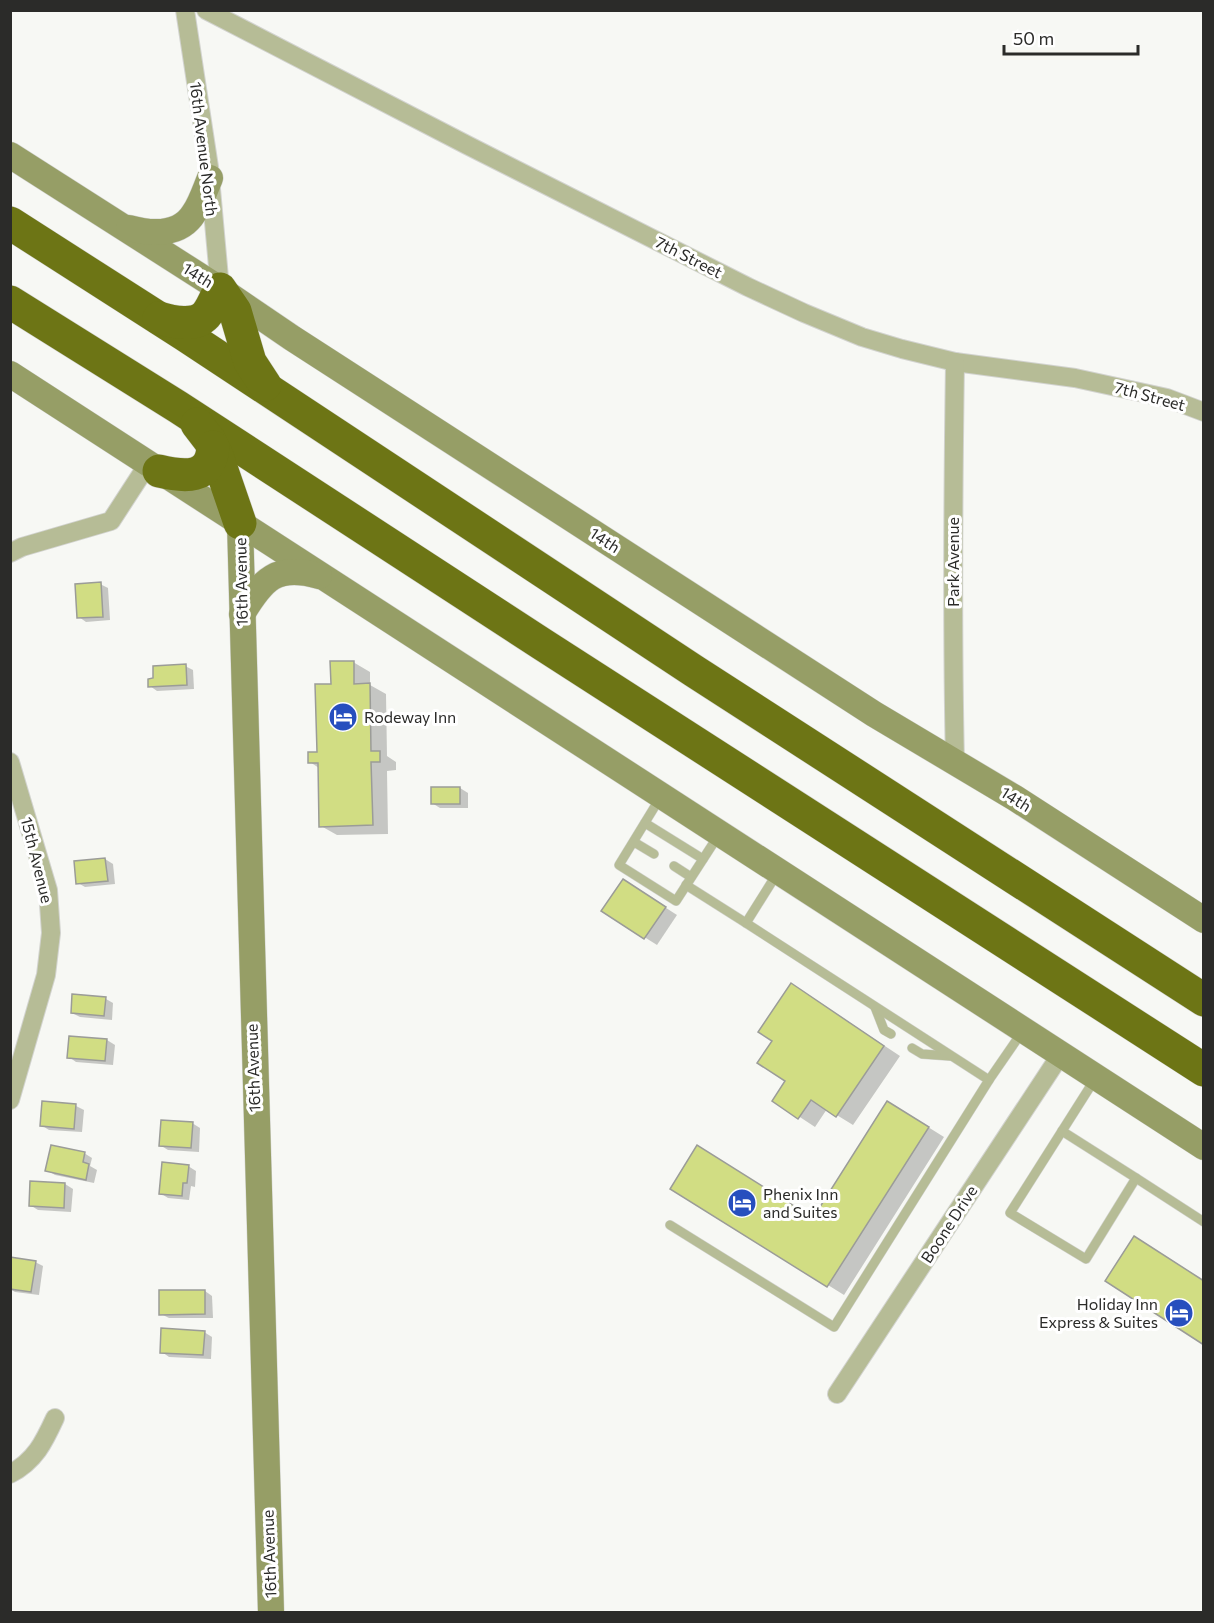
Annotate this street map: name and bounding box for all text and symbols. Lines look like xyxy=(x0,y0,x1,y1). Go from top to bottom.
scale bar xyxy=(1004,18,1138,56)
text: 50 m xyxy=(1013,27,1054,49)
street label: 16th Avenue North xyxy=(187,81,222,217)
street label: 7th Street xyxy=(653,232,726,282)
street label: 14th xyxy=(180,258,217,291)
street label: 7th Street xyxy=(1113,377,1188,414)
street label: Park Avenue xyxy=(943,517,962,607)
street label: 14th xyxy=(587,523,624,556)
street label: 16th Avenue xyxy=(230,538,251,627)
hotel icon: Rodeway Inn xyxy=(327,701,359,733)
place label: Rodeway Inn xyxy=(364,707,456,726)
street label: 14th xyxy=(998,782,1035,815)
street label: 15th Avenue xyxy=(18,815,57,905)
street label: 16th Avenue xyxy=(241,1023,264,1113)
street label: Boone Drive xyxy=(916,1181,981,1266)
place label: Phenix Inn and Suites xyxy=(763,1184,838,1221)
hotel icon: Phenix Inn and Suites xyxy=(726,1187,758,1219)
place label: Holiday Inn Express & Suites xyxy=(1039,1294,1158,1331)
hotel icon: Holiday Inn Express & Suites xyxy=(1163,1297,1195,1329)
street label: 16th Avenue xyxy=(257,1509,280,1599)

